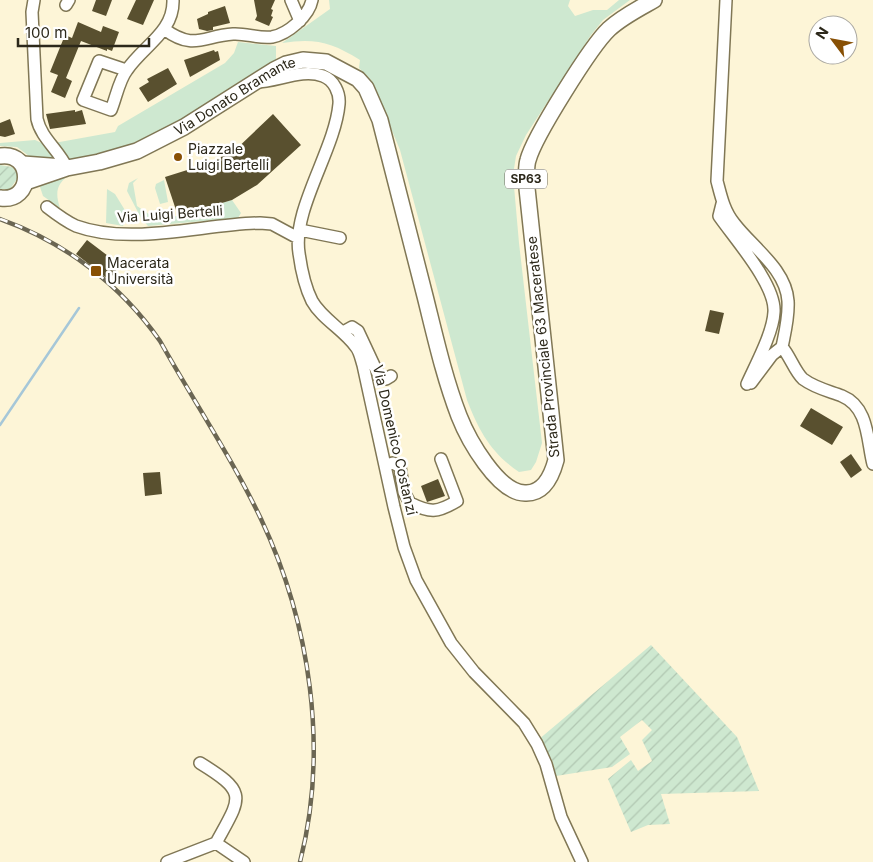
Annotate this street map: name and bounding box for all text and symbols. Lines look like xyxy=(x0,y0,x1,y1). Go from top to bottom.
scale bar xyxy=(18,15,149,47)
north arrow xyxy=(808,15,858,65)
text: 100 m xyxy=(25,23,67,42)
text: N xyxy=(812,24,832,42)
street label: Via Donato Bramante xyxy=(171,53,297,139)
place label: Piazzale Luigi Bertelli xyxy=(188,140,269,173)
marker: Piazzale Luigi Bertelli xyxy=(172,151,184,163)
road number: SP63 xyxy=(505,170,547,188)
street label: Via Luigi Bertelli xyxy=(117,201,223,226)
street label: Strada Provinciale 63 Maceratese xyxy=(522,235,563,459)
place label: Macerata Università xyxy=(107,254,173,287)
marker: Macerata Università xyxy=(89,264,103,278)
street label: Via Domenico Costanzi xyxy=(370,363,421,517)

